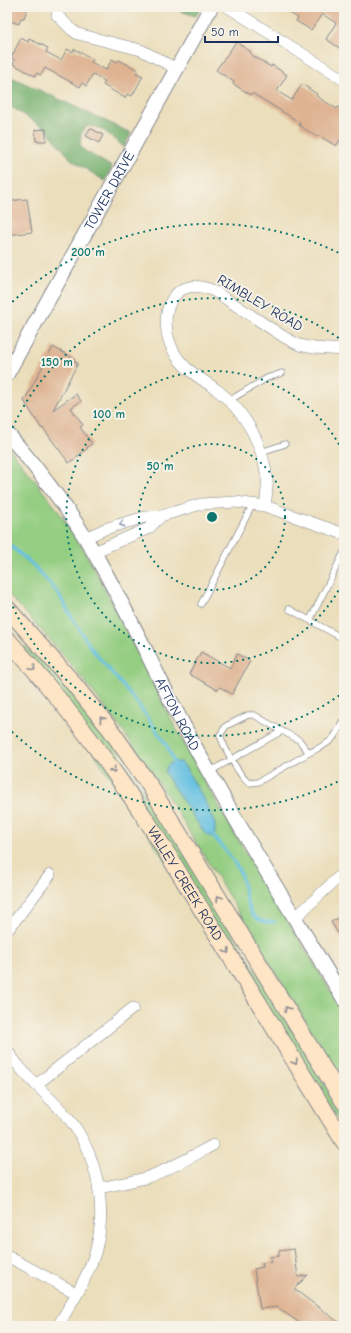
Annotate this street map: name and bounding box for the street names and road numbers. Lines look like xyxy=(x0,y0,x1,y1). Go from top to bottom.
street label: TOWER DRIVE xyxy=(80,148,138,233)
street label: RIMBLEY ROAD xyxy=(214,271,306,335)
street label: AFTON ROAD xyxy=(152,675,204,754)
street label: VALLEY CREEK ROAD xyxy=(144,823,227,944)

